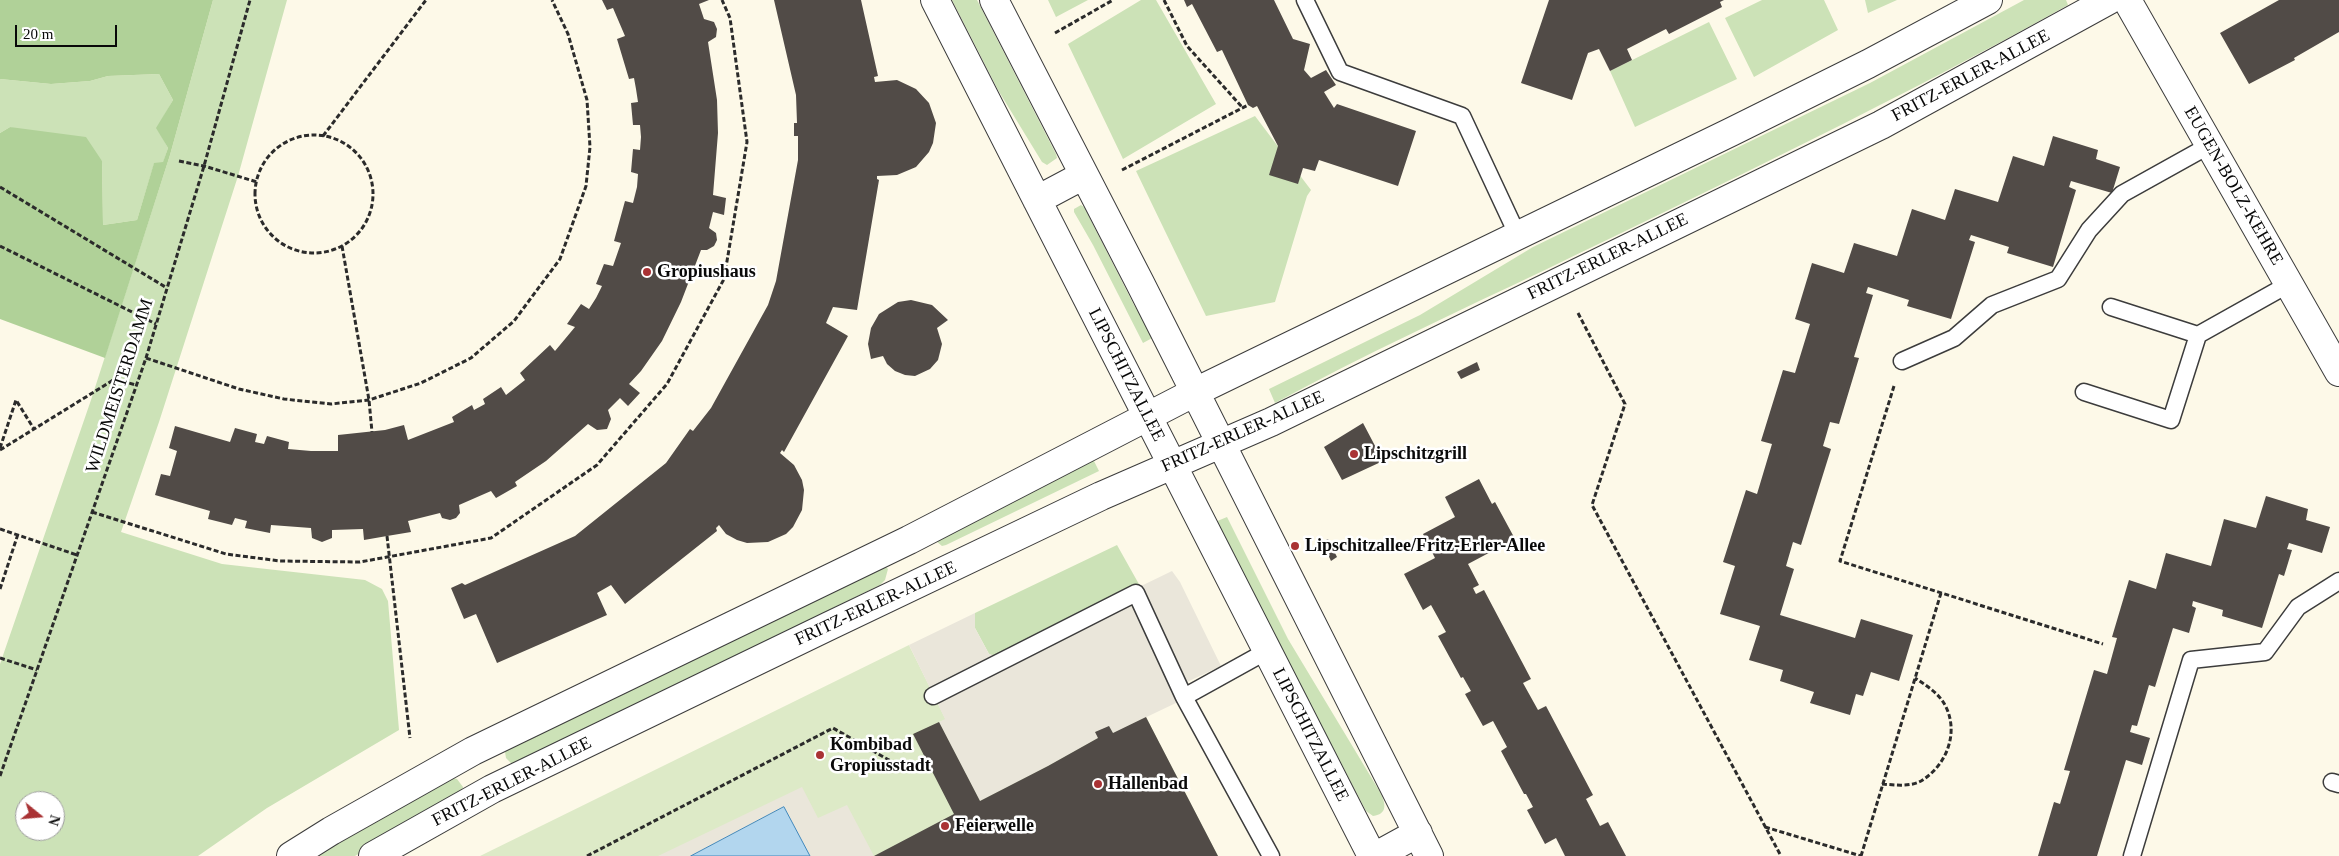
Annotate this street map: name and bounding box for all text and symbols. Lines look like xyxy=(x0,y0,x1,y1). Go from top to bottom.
scale bar xyxy=(18,15,120,47)
street label: FRITZ-ERLER-ALLEE xyxy=(1888,25,2054,127)
text: 20 m xyxy=(23,26,53,42)
street label: EUGEN-BOLZ-KEHRE xyxy=(2179,103,2287,269)
street label: FRITZ-ERLER-ALLEE xyxy=(1524,209,1692,305)
place label: Gropiushaus xyxy=(657,261,756,283)
marker: Gropiushaus xyxy=(641,266,653,278)
street label: WILDMEISTERDAMM xyxy=(82,296,158,476)
street label: LIPSCHITZALLEE xyxy=(1083,305,1169,445)
street label: FRITZ-ERLER-ALLEE xyxy=(1158,386,1328,478)
place label: Lipschitzgrill xyxy=(1364,443,1467,465)
marker: Lipschitzgrill xyxy=(1348,448,1360,460)
place label: Lipschitzallee/Fritz-Erler-Allee xyxy=(1305,535,1545,557)
marker: Lipschitzallee/Fritz-Erler-Allee xyxy=(1289,540,1301,552)
street label: FRITZ-ERLER-ALLEE xyxy=(792,557,960,651)
street label: LIPSCHITZALLEE xyxy=(1267,665,1353,805)
street label: FRITZ-ERLER-ALLEE xyxy=(429,732,595,832)
place label: Kombibad Gropiusstadt xyxy=(830,734,931,776)
marker: Kombibad Gropiusstadt xyxy=(814,749,826,761)
place label: Hallenbad xyxy=(1108,773,1188,795)
marker: Hallenbad xyxy=(1092,778,1104,790)
north arrow xyxy=(15,791,65,841)
text: N xyxy=(45,813,63,827)
place label: Feierwelle xyxy=(955,815,1034,837)
marker: Feierwelle xyxy=(939,820,951,832)

